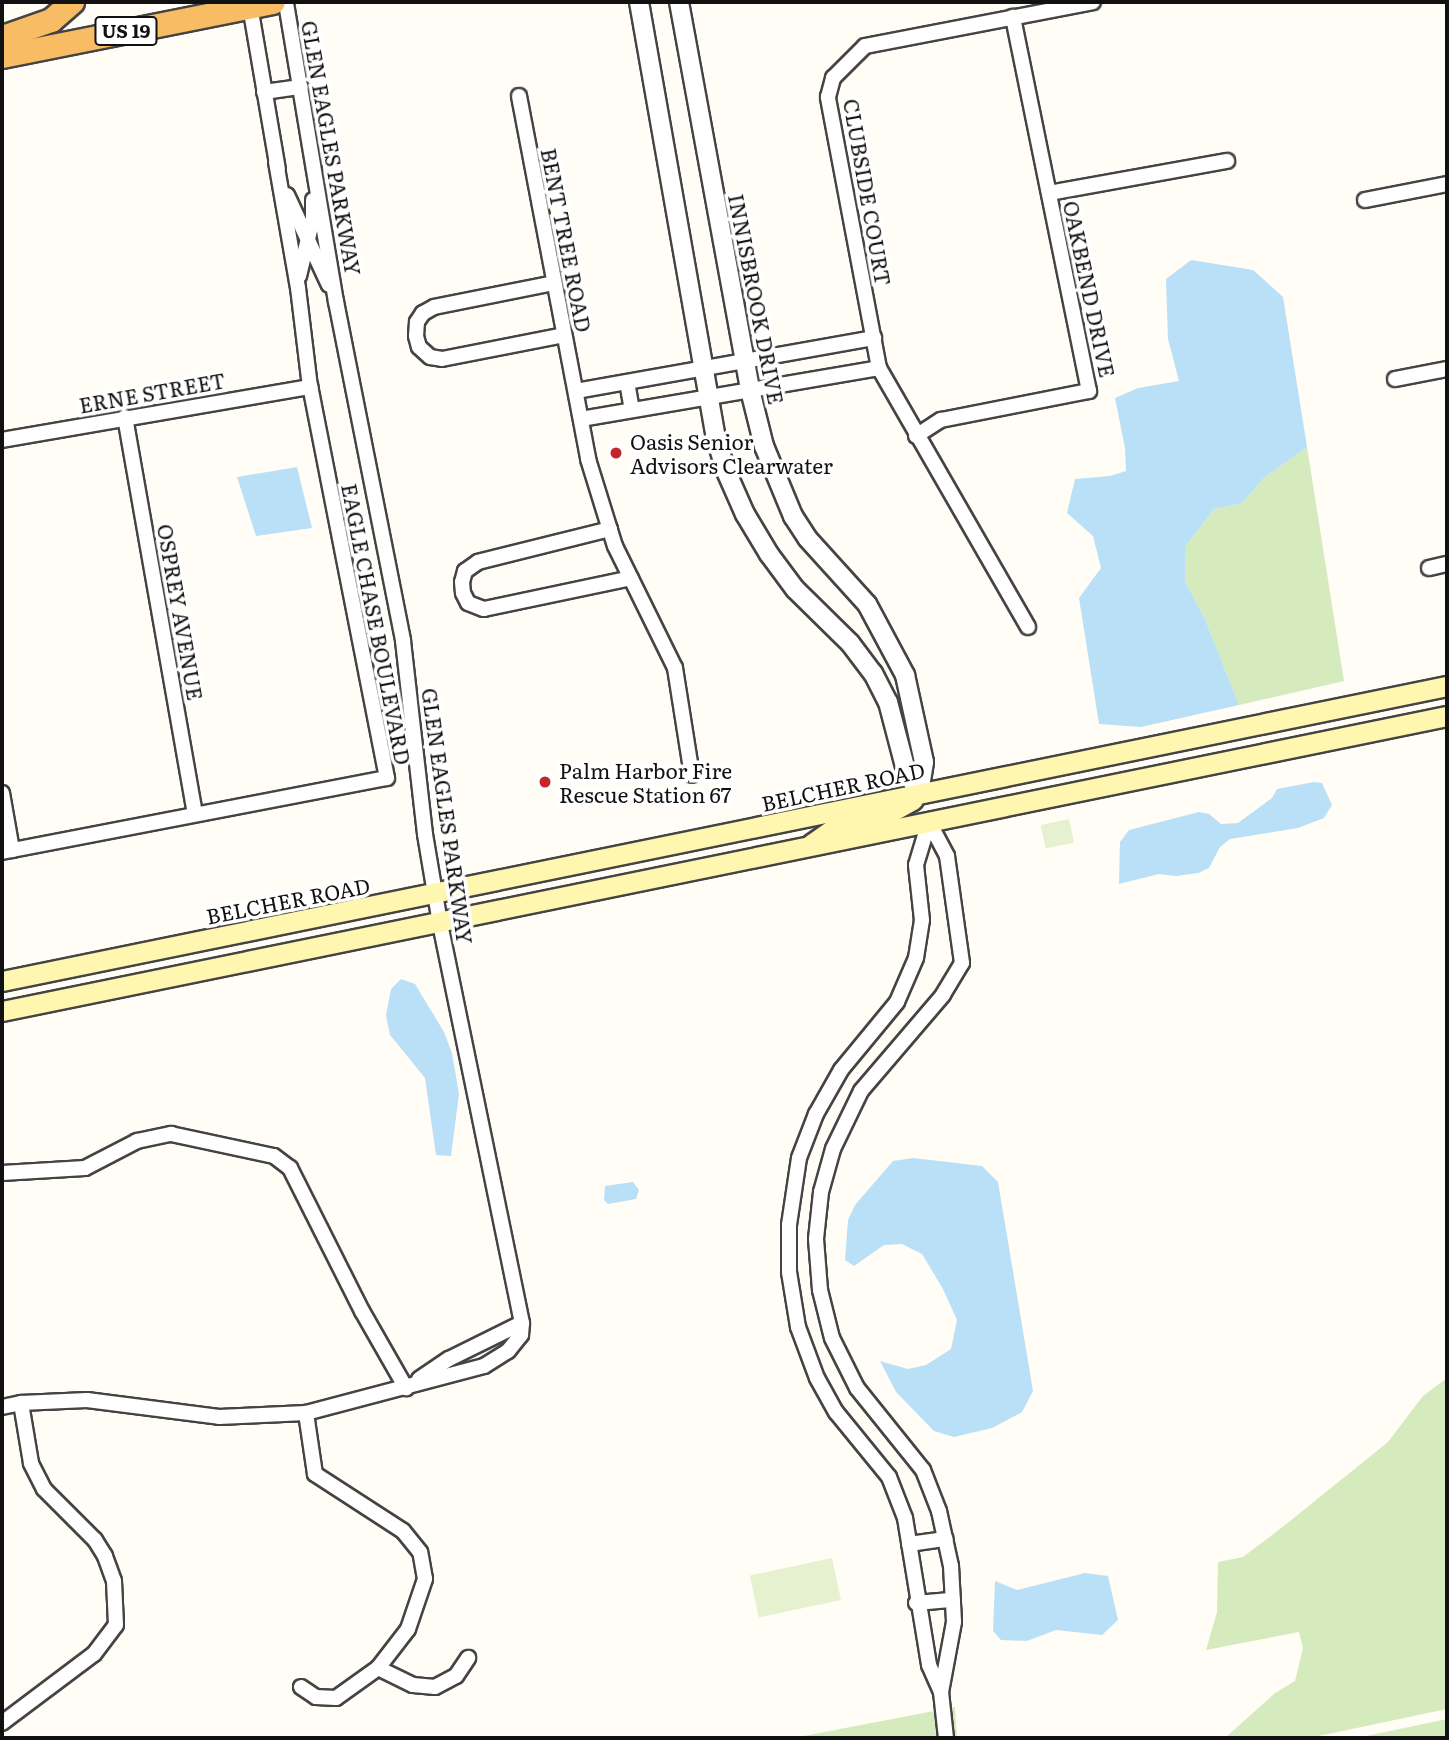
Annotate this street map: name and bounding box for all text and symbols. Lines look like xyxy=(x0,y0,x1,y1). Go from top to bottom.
road number: US 19 xyxy=(93,16,159,46)
street label: GLEN EAGLES PARKWAY xyxy=(297,19,367,277)
street label: CLUBSIDE COURT xyxy=(839,97,897,287)
street label: BENT TREE ROAD xyxy=(537,146,597,334)
street label: INNISBROOK DRIVE xyxy=(724,192,790,406)
street label: OAKBEND DRIVE xyxy=(1059,198,1121,380)
street label: ERNE STREET xyxy=(77,367,227,417)
place label: Oasis Senior Advisors Clearwater xyxy=(630,428,833,478)
marker: Oasis Senior Advisors Clearwater xyxy=(608,445,624,461)
street label: EAGLE CHASE BOULEVARD xyxy=(337,481,417,767)
street label: OSPREY AVENUE xyxy=(153,522,209,702)
street label: GLEN EAGLES PARKWAY xyxy=(418,686,478,946)
street label: BELCHER ROAD xyxy=(759,756,927,816)
place label: Palm Harbor Fire Rescue Station 67 xyxy=(559,757,732,807)
marker: Palm Harbor Fire Rescue Station 67 xyxy=(537,774,553,790)
street label: BELCHER ROAD xyxy=(204,872,372,928)

